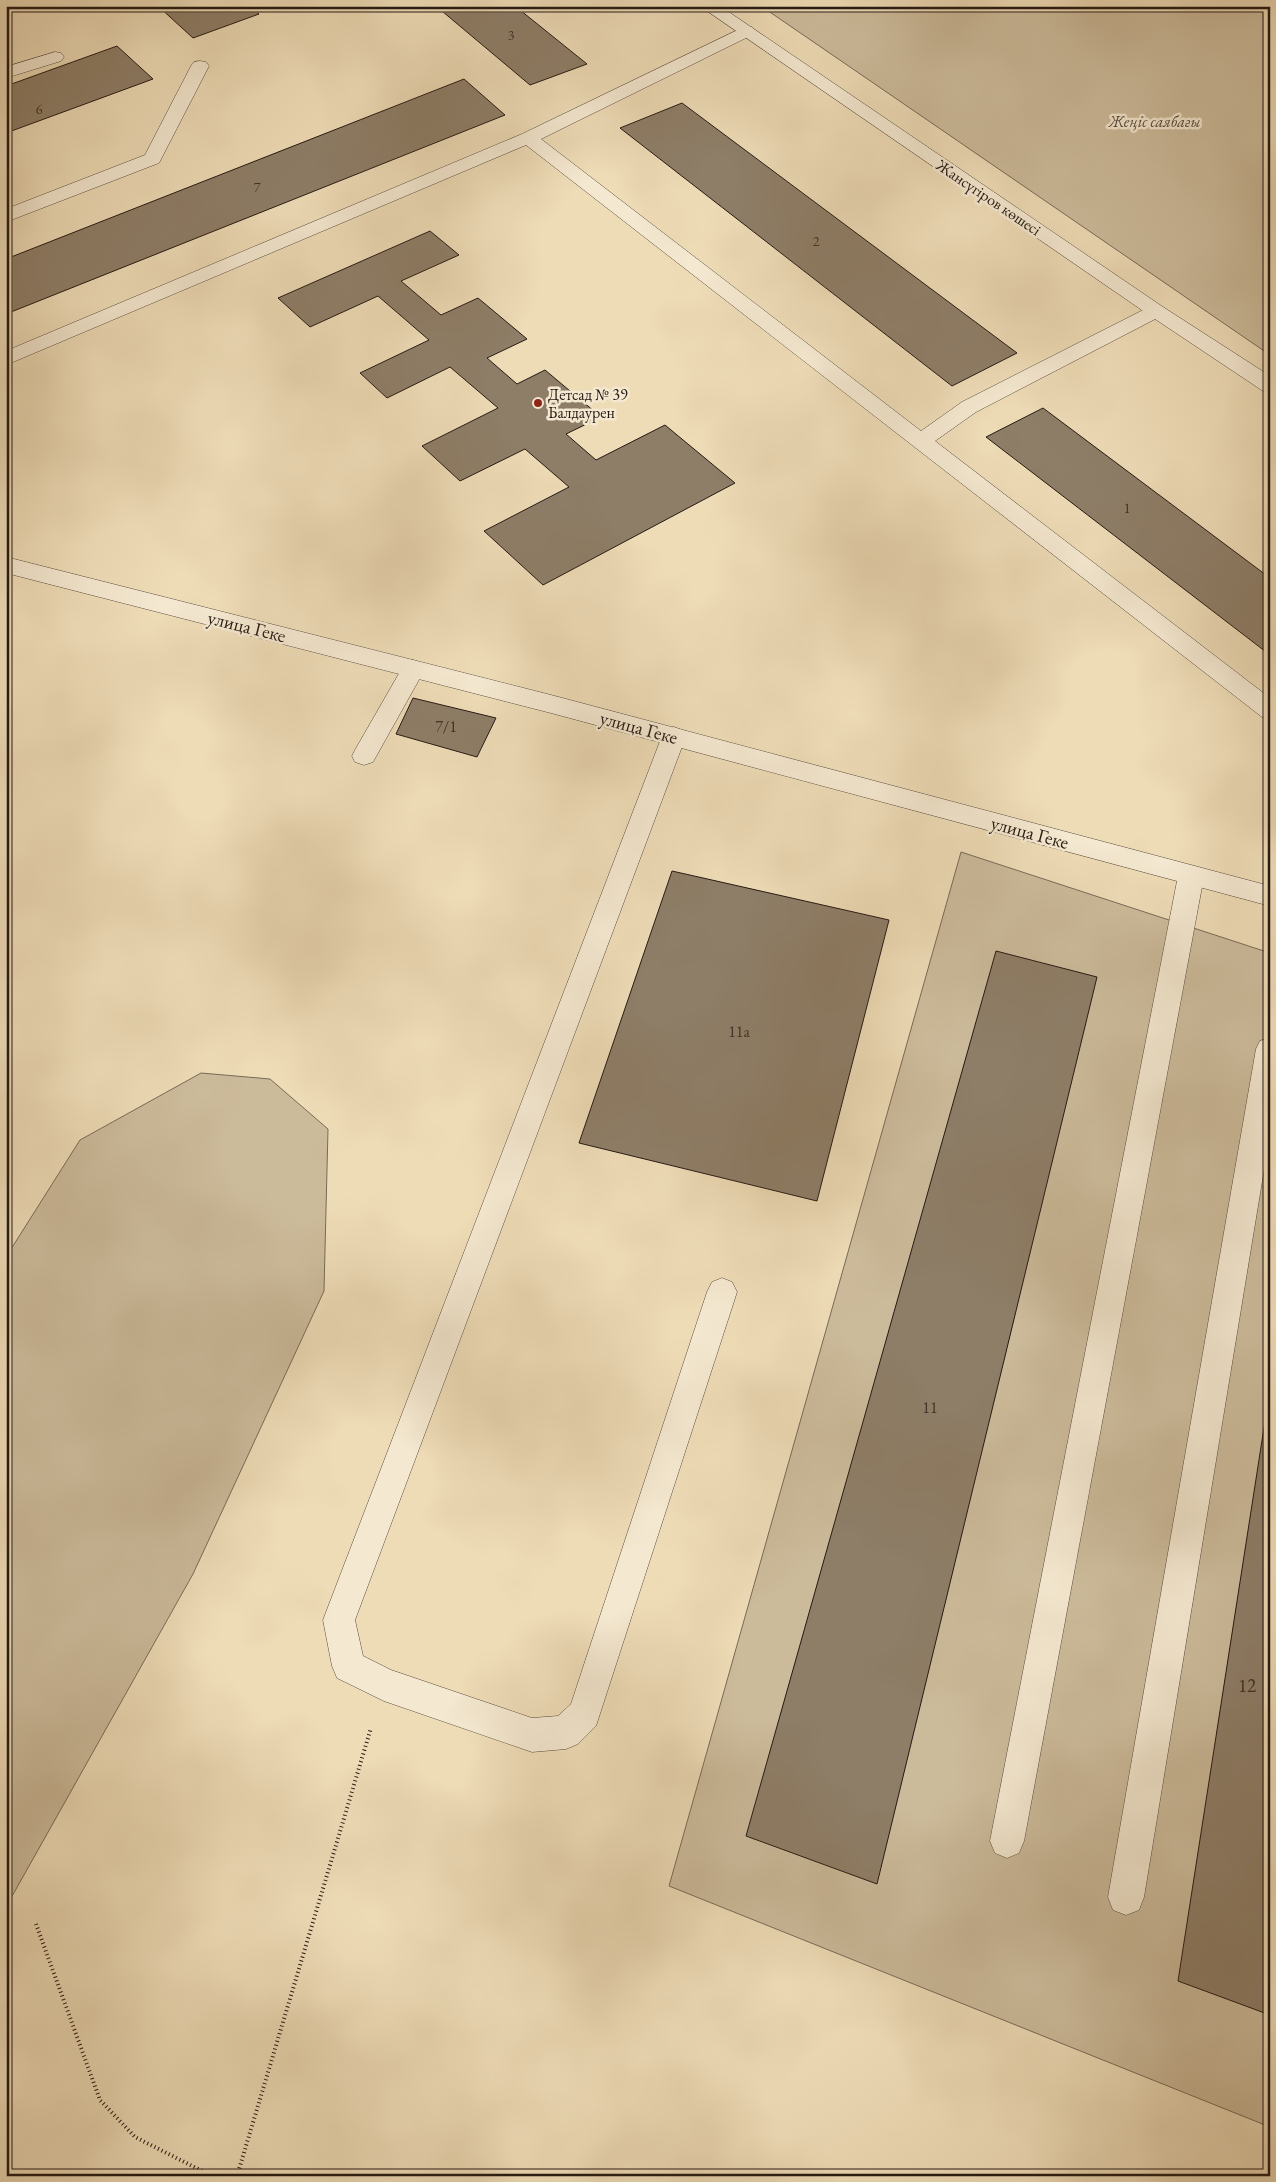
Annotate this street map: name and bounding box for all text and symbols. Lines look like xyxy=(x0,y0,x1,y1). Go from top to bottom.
house number: 3 xyxy=(508,26,515,44)
house number: 6 xyxy=(36,100,43,118)
park label: Жеңіс саябағы xyxy=(1107,111,1201,132)
street label: Жансүгіров көшесі xyxy=(931,154,1045,240)
house number: 7 xyxy=(254,178,261,196)
house number: 2 xyxy=(813,232,820,250)
place label: Детсад № 39 Балдаурен xyxy=(548,384,628,423)
marker: Детсад № 39 Балдаурен xyxy=(532,397,544,409)
house number: 1 xyxy=(1124,499,1130,517)
street label: улица Геке xyxy=(205,605,289,648)
street label: улица Геке xyxy=(597,705,681,750)
house number: 7/1 xyxy=(435,716,457,737)
street label: улица Геке xyxy=(988,810,1072,855)
house number: 11а xyxy=(728,1021,750,1042)
house number: 11 xyxy=(922,1397,938,1418)
house number: 12 xyxy=(1238,1673,1256,1698)

